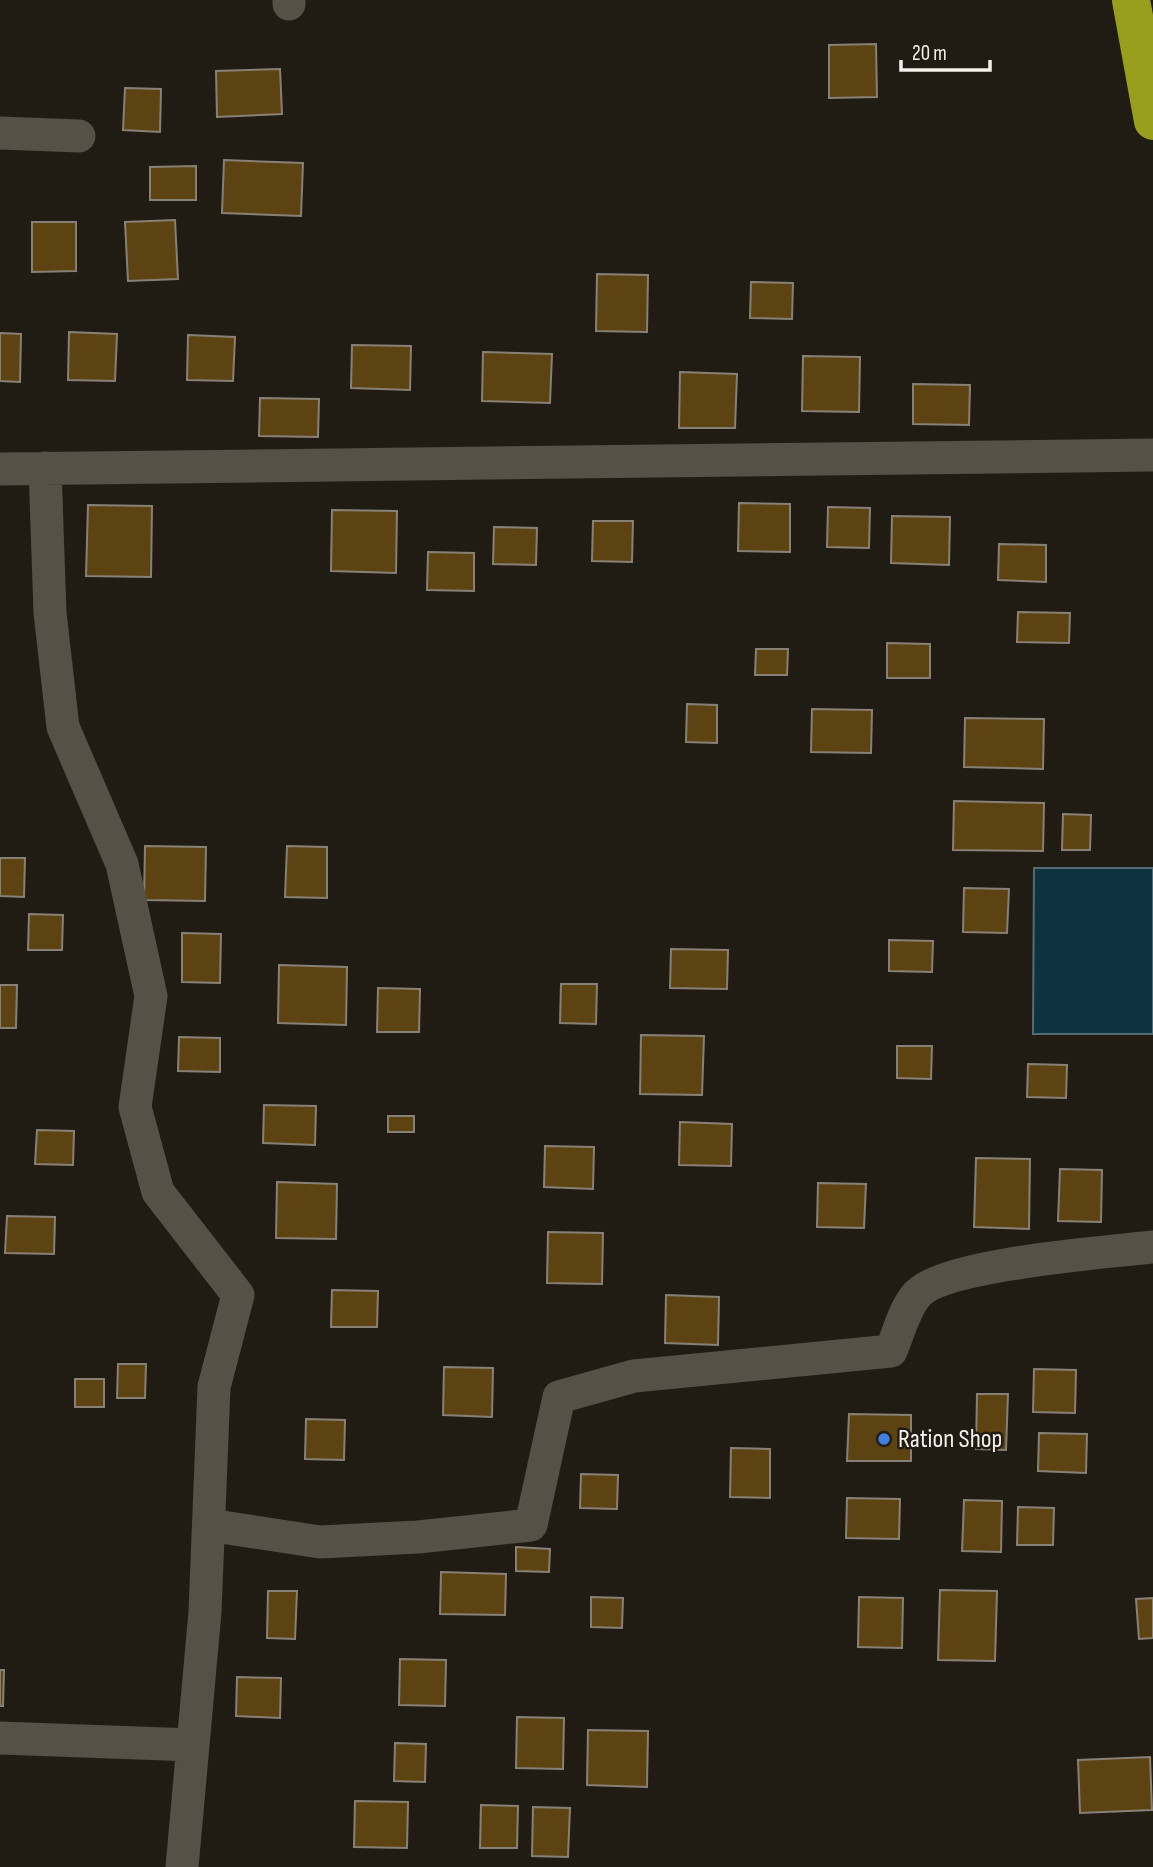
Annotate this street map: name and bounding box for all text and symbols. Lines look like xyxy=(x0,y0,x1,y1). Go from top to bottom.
scale bar xyxy=(901,28,990,72)
text: 20 m xyxy=(912,41,947,66)
place label: Ration Shop xyxy=(898,1424,1002,1455)
marker: Ration Shop xyxy=(876,1431,892,1447)

